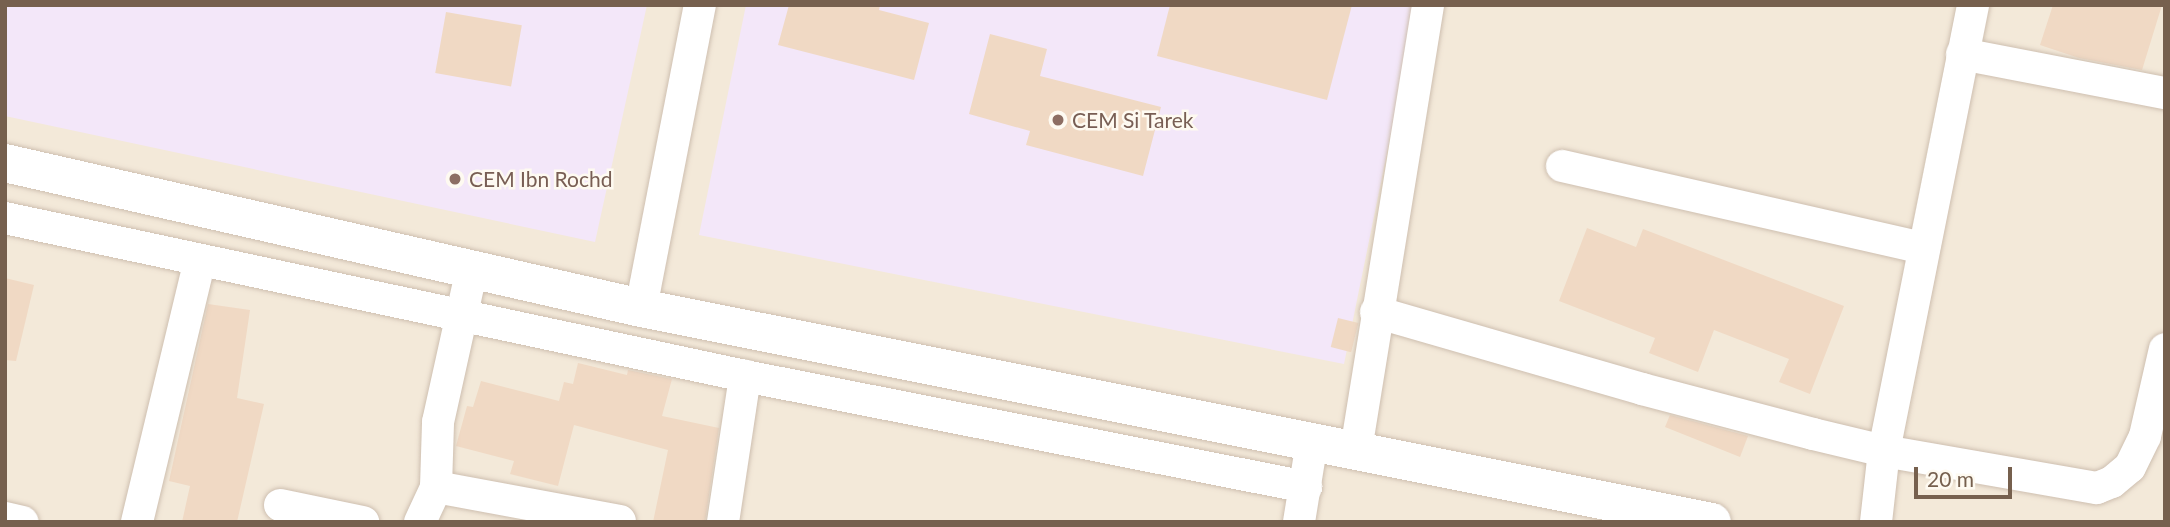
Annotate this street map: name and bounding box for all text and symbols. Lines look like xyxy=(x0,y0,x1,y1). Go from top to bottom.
place label: CEM Si Tarek xyxy=(1072,107,1194,133)
marker: CEM Si Tarek xyxy=(1050,112,1066,128)
place label: CEM Ibn Rochd xyxy=(469,166,612,192)
marker: CEM Ibn Rochd xyxy=(447,171,463,187)
scale bar xyxy=(1918,454,2016,498)
text: 20 m xyxy=(1927,466,1974,491)

